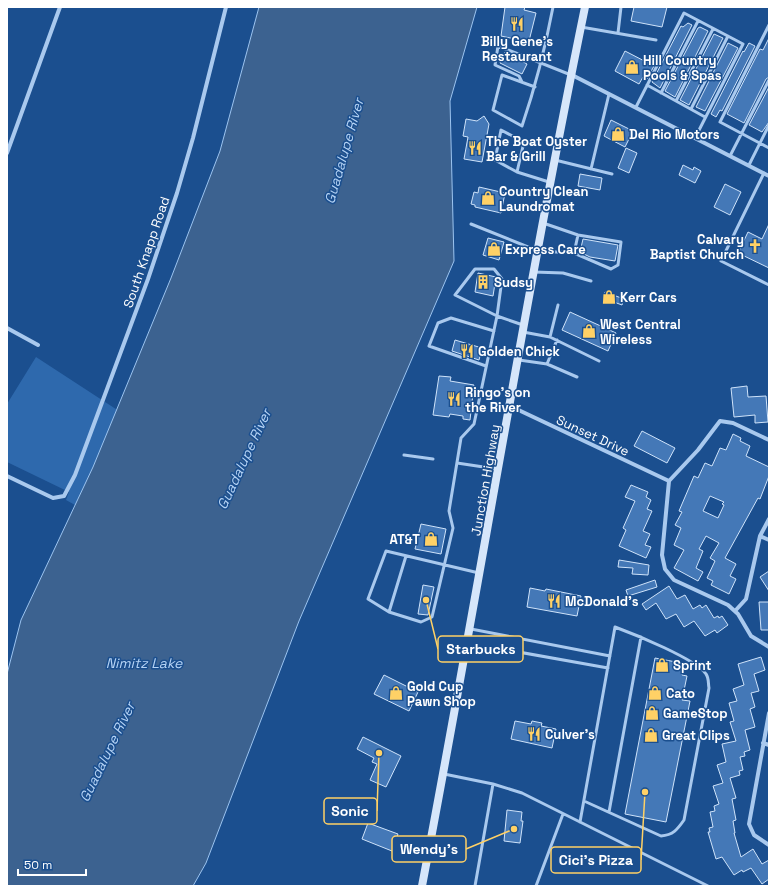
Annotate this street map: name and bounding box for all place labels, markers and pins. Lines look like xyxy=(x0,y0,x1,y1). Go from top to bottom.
restaurant icon: Billy Gene's Restaurant xyxy=(509,16,525,32)
place label: Billy Gene's Restaurant xyxy=(481,33,553,65)
place label: Hill Country Pools & Spas xyxy=(643,52,722,84)
shop icon: Hill Country Pools & Spas xyxy=(624,59,640,75)
shop icon: Del Rio Motors xyxy=(610,126,626,142)
place label: Del Rio Motors xyxy=(629,126,720,143)
place label: The Boat Oyster Bar & Grill xyxy=(486,133,587,165)
restaurant icon: The Boat Oyster Bar & Grill xyxy=(467,140,483,156)
place label: Country Clean Laundromat xyxy=(499,183,588,215)
shop icon: Country Clean Laundromat xyxy=(480,190,496,206)
place label: Calvary Baptist Church xyxy=(650,231,744,263)
church icon: Calvary Baptist Church xyxy=(747,238,763,254)
shop icon: Express Care xyxy=(486,241,502,257)
place label: Express Care xyxy=(505,241,586,258)
building icon: Sudsy xyxy=(475,274,491,290)
place label: Sudsy xyxy=(494,274,533,291)
shop icon: Kerr Cars xyxy=(601,289,617,305)
place label: Kerr Cars xyxy=(620,289,677,306)
place label: West Central Wireless xyxy=(600,316,681,348)
shop icon: West Central Wireless xyxy=(581,323,597,339)
restaurant icon: Golden Chick xyxy=(459,343,475,359)
place label: Golden Chick xyxy=(478,343,561,360)
place label: Ringo's on the River xyxy=(465,384,530,416)
restaurant icon: Ringo's on the River xyxy=(446,391,462,407)
place label: AT&T xyxy=(390,531,420,548)
shop icon: AT&T xyxy=(423,531,439,547)
restaurant icon: McDonald's xyxy=(546,593,562,609)
place label: McDonald's xyxy=(565,593,639,610)
callout: Starbucks xyxy=(438,636,523,662)
shop icon: Sprint xyxy=(654,657,670,673)
place label: Sprint xyxy=(673,657,712,674)
place label: Gold Cup Pawn Shop xyxy=(407,678,476,710)
shop icon: Gold Cup Pawn Shop xyxy=(388,685,404,701)
shop icon: Cato xyxy=(647,685,663,701)
place label: Cato xyxy=(666,685,695,702)
shop icon: GameStop xyxy=(644,705,660,721)
place label: GameStop xyxy=(663,705,728,722)
restaurant icon: Culver's xyxy=(526,726,542,742)
place label: Culver's xyxy=(545,726,595,743)
shop icon: Great Clips xyxy=(643,727,659,743)
place label: Great Clips xyxy=(662,727,730,744)
callout: Sonic xyxy=(324,798,377,824)
callout: Wendy's xyxy=(392,836,466,862)
callout: Cici's Pizza xyxy=(551,847,641,873)

